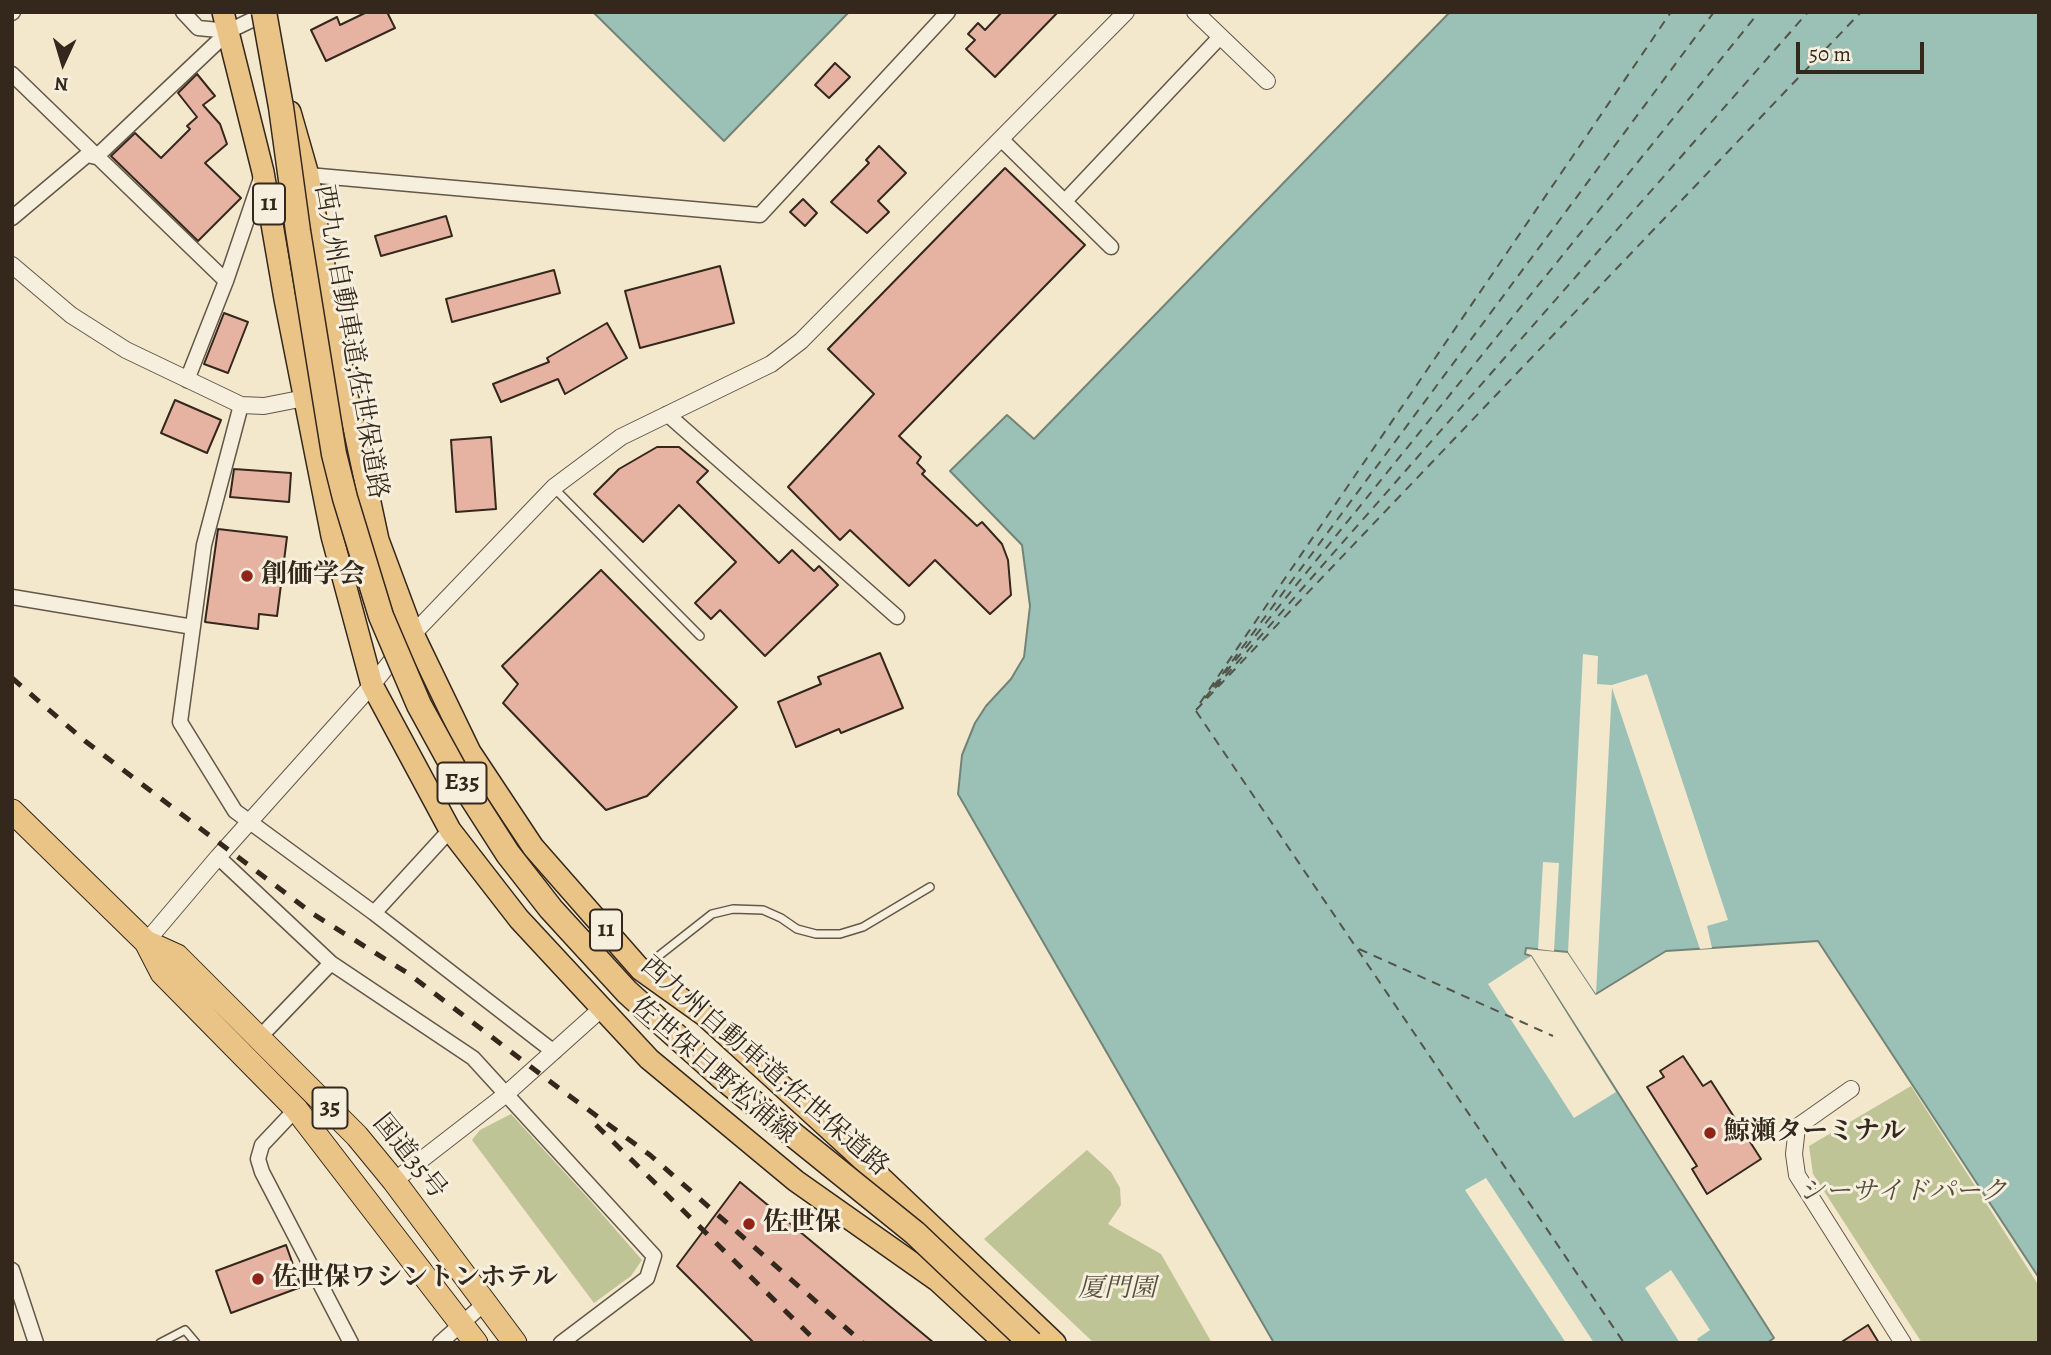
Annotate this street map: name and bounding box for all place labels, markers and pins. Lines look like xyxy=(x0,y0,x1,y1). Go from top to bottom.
place label: 創価学会 xyxy=(261,560,365,592)
marker: 創価学会 xyxy=(239,568,255,584)
place label: 鯨瀬ターミナル xyxy=(1724,1117,1906,1149)
marker: 鯨瀬ターミナル xyxy=(1702,1125,1718,1141)
place label: 佐世保 xyxy=(763,1208,841,1240)
marker: 佐世保 xyxy=(741,1216,757,1232)
place label: 佐世保ワシントンホテル xyxy=(272,1263,558,1295)
marker: 佐世保ワシントンホテル xyxy=(250,1271,266,1287)

